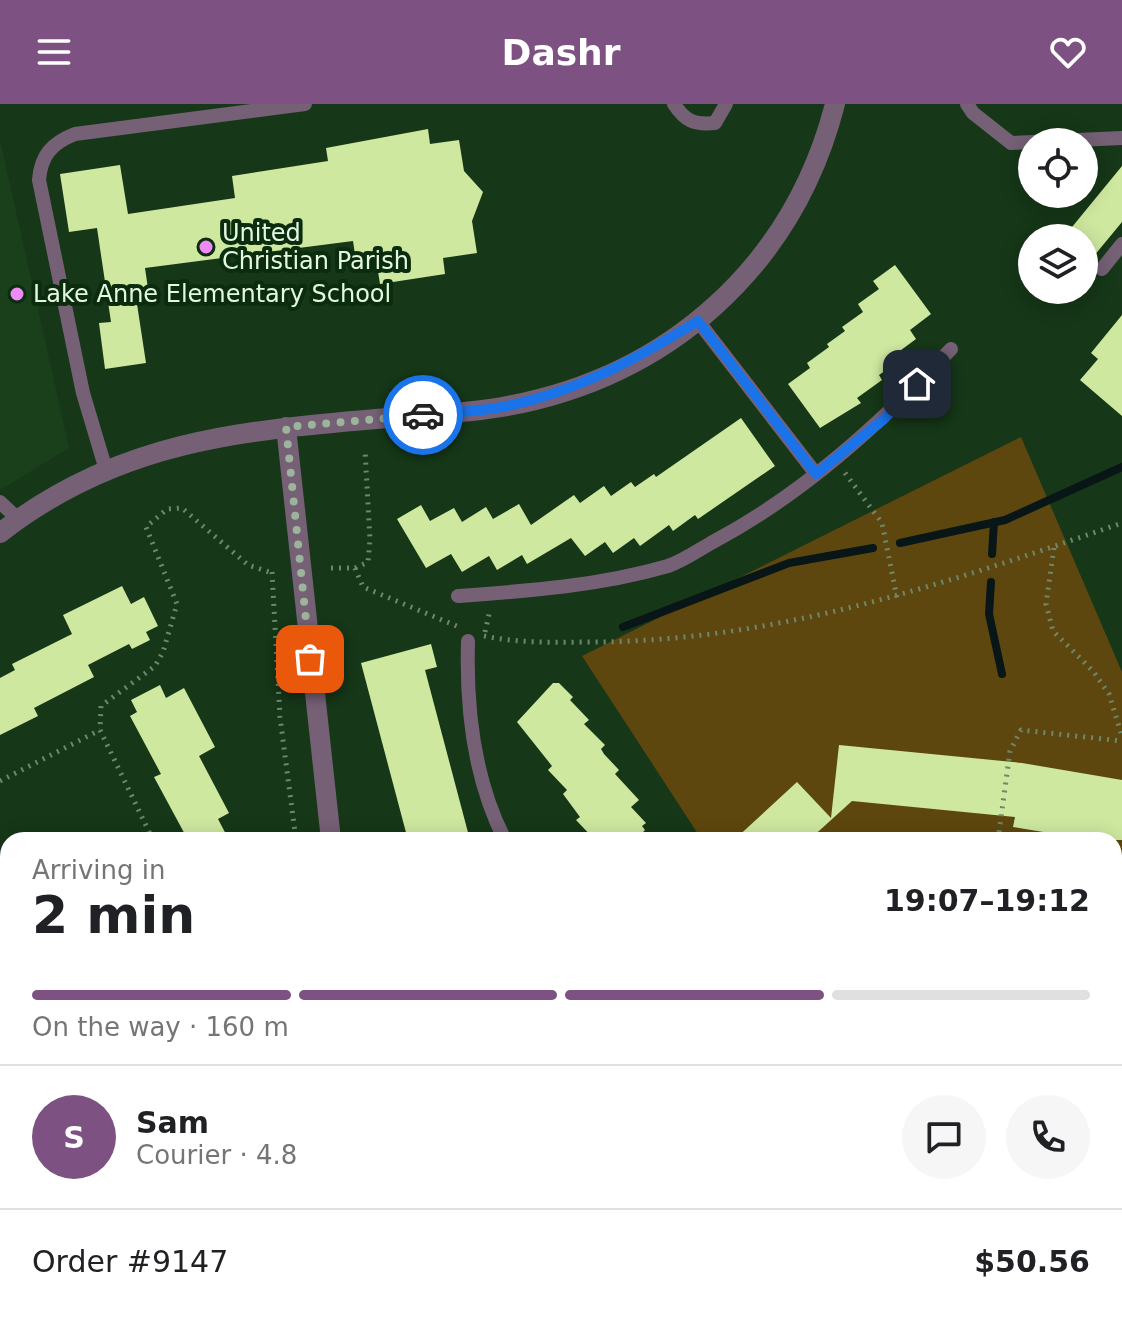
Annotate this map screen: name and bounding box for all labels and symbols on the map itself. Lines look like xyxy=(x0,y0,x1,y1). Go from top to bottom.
place label: United Christian Parish xyxy=(222,219,409,275)
marker: United Christian Parish xyxy=(197,238,215,256)
place label: Lake Anne Elementary School xyxy=(33,280,391,308)
marker: Lake Anne Elementary School xyxy=(8,285,26,303)
pin xyxy=(883,350,951,418)
courier xyxy=(383,375,463,455)
pin xyxy=(276,625,344,693)

